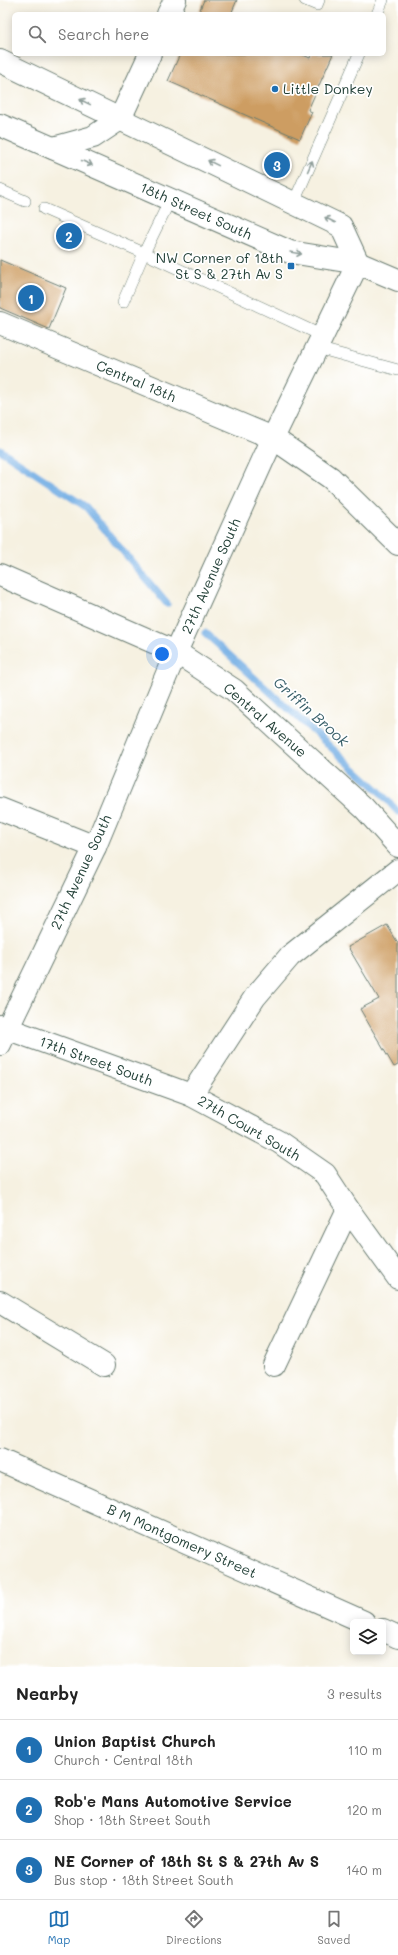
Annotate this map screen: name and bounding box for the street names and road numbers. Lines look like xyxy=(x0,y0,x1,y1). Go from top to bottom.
street label: 18th Street South xyxy=(137,177,255,244)
street label: Central 18th xyxy=(93,355,179,406)
street label: 27th Avenue South xyxy=(176,515,245,637)
street label: Central Avenue xyxy=(220,678,311,761)
street label: 27th Avenue South xyxy=(46,811,116,932)
street label: 17th Street South xyxy=(37,1031,156,1090)
street label: 27th Court South xyxy=(194,1090,304,1165)
street label: B M Montgomery Street xyxy=(104,1499,260,1582)

